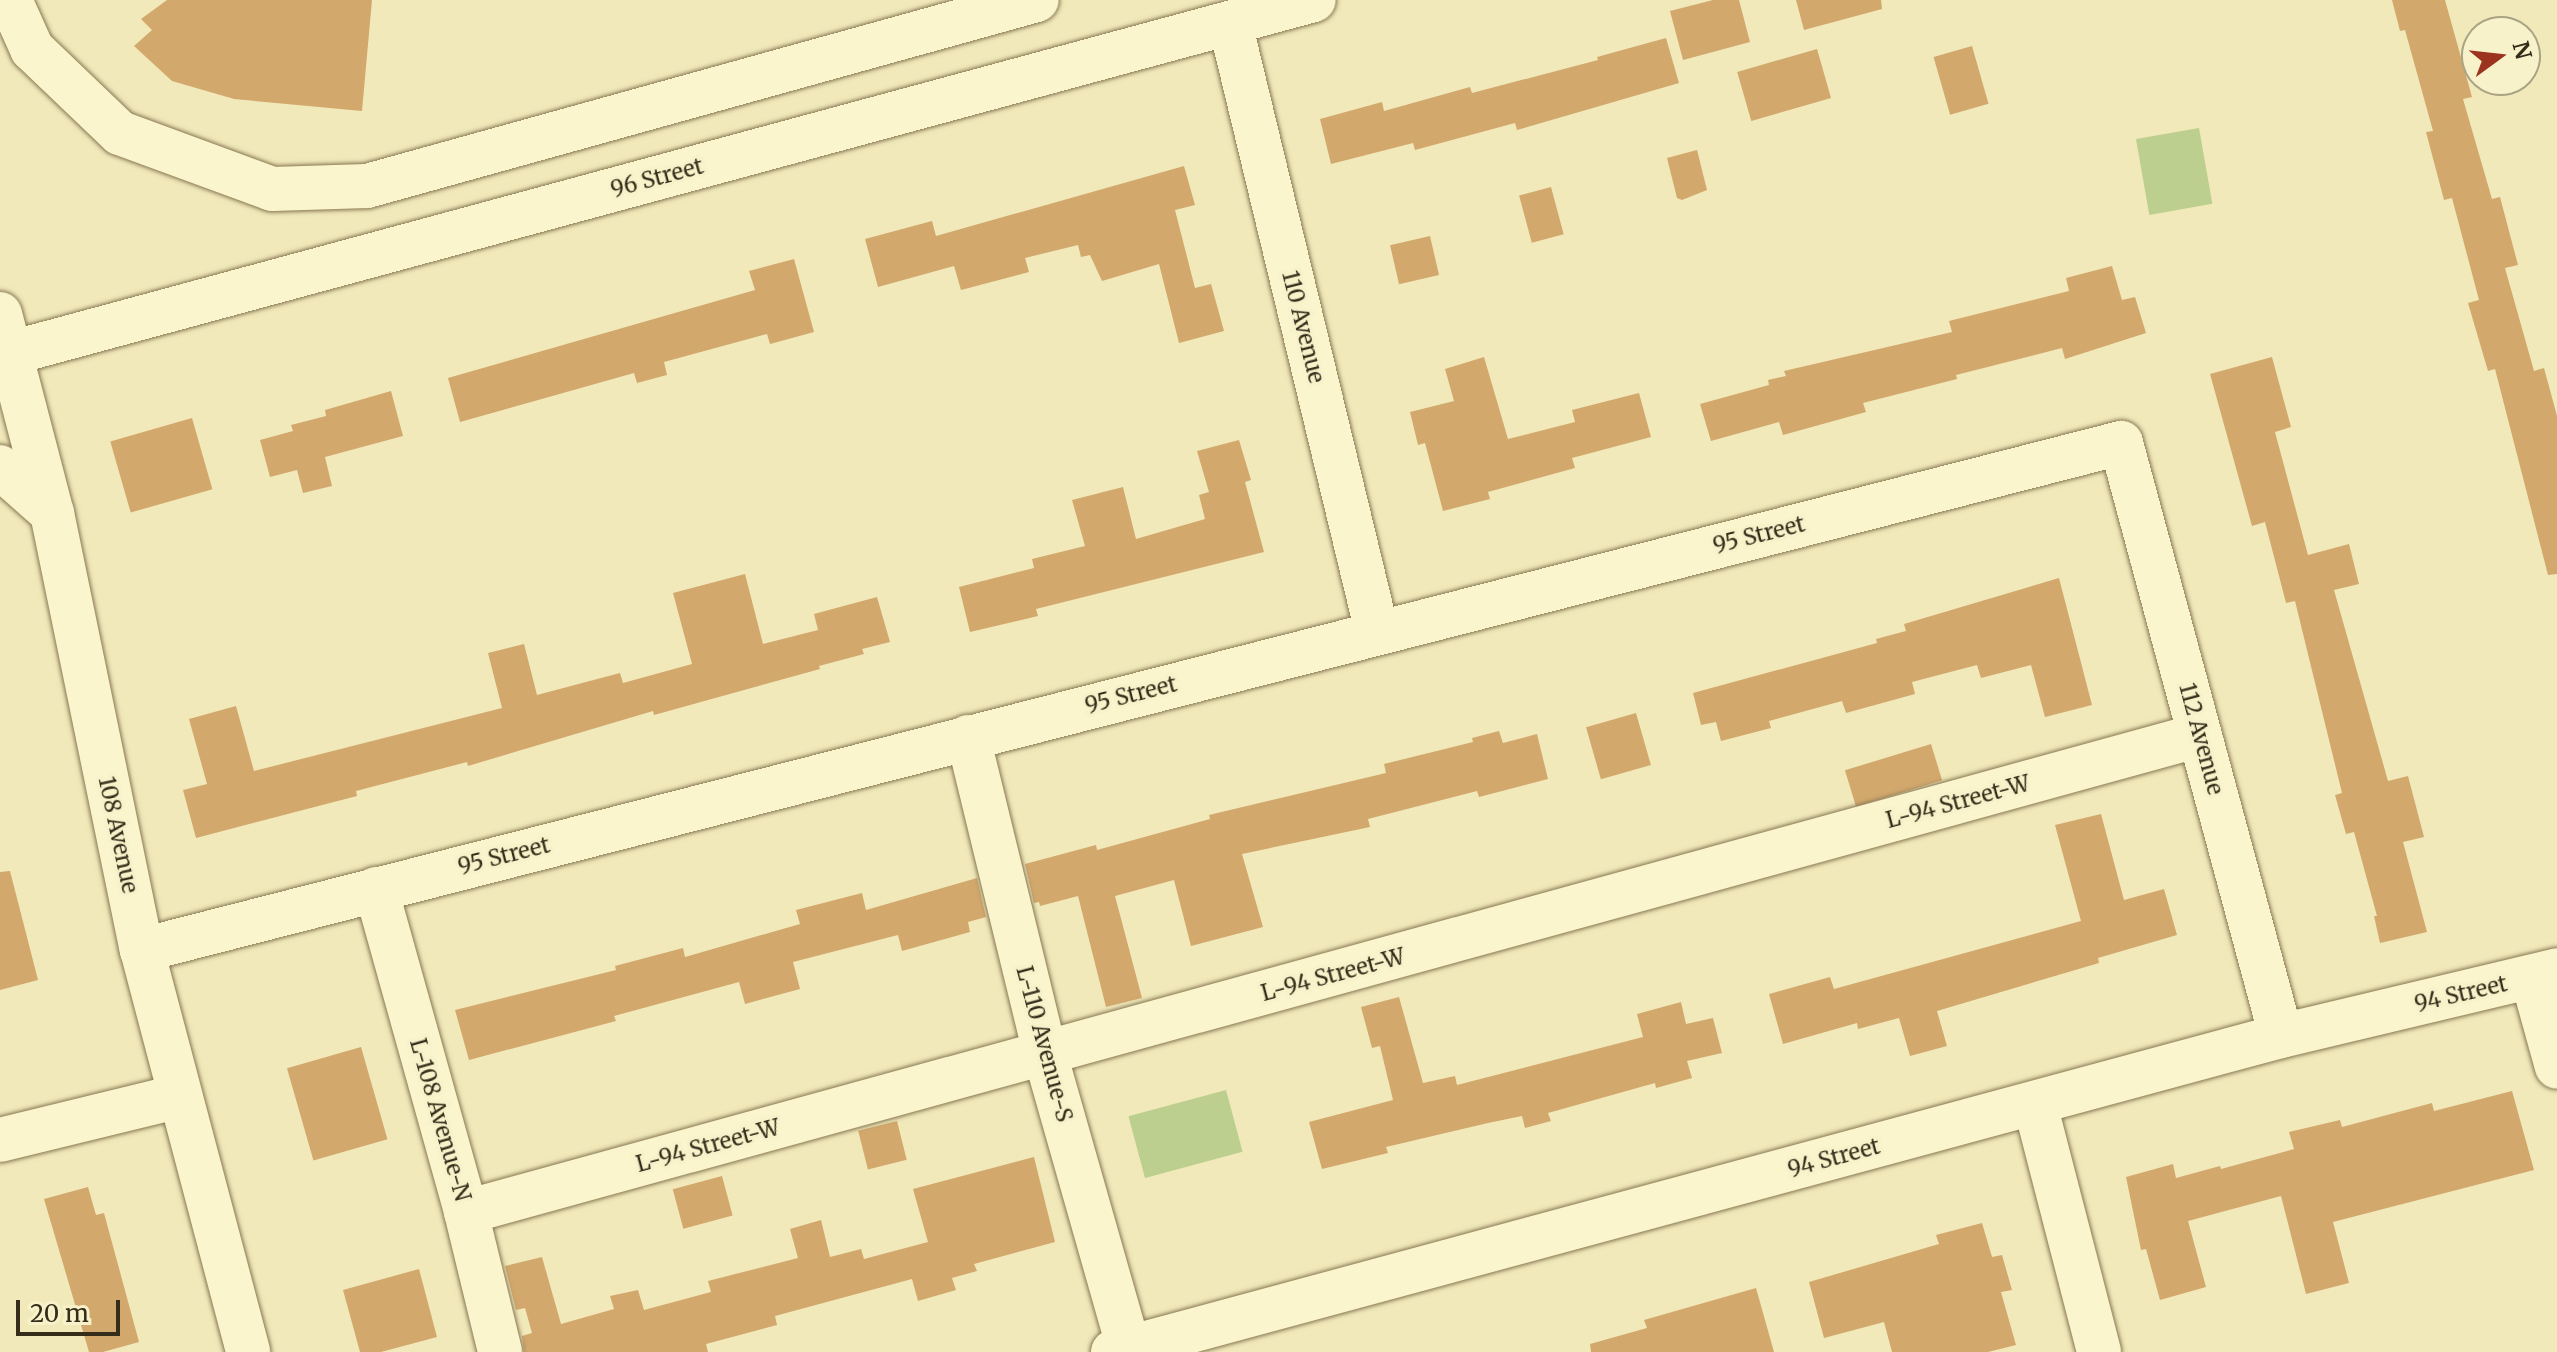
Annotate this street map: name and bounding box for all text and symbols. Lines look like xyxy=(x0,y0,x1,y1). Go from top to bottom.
north arrow xyxy=(2461,16,2541,96)
text: N xyxy=(2506,38,2538,62)
street label: 96 Street xyxy=(608,153,706,203)
street label: 110 Avenue xyxy=(1276,268,1330,386)
street label: 95 Street xyxy=(1710,511,1808,559)
street label: 95 Street xyxy=(1082,671,1180,719)
street label: 112 Avenue xyxy=(2173,680,2229,798)
street label: L-94 Street-W xyxy=(1883,770,2033,834)
street label: 108 Avenue xyxy=(93,774,143,896)
street label: 95 Street xyxy=(455,832,553,880)
street label: L-94 Street-W xyxy=(1258,943,1408,1007)
street label: L-110 Avenue-S xyxy=(1011,963,1077,1125)
street label: 94 Street xyxy=(2412,971,2510,1017)
street label: L-108 Avenue-N xyxy=(404,1036,476,1204)
street label: L-94 Street-W xyxy=(633,1114,783,1178)
street label: 94 Street xyxy=(1785,1133,1883,1183)
scale bar xyxy=(20,1284,124,1334)
text: 20 m xyxy=(30,1298,89,1329)

